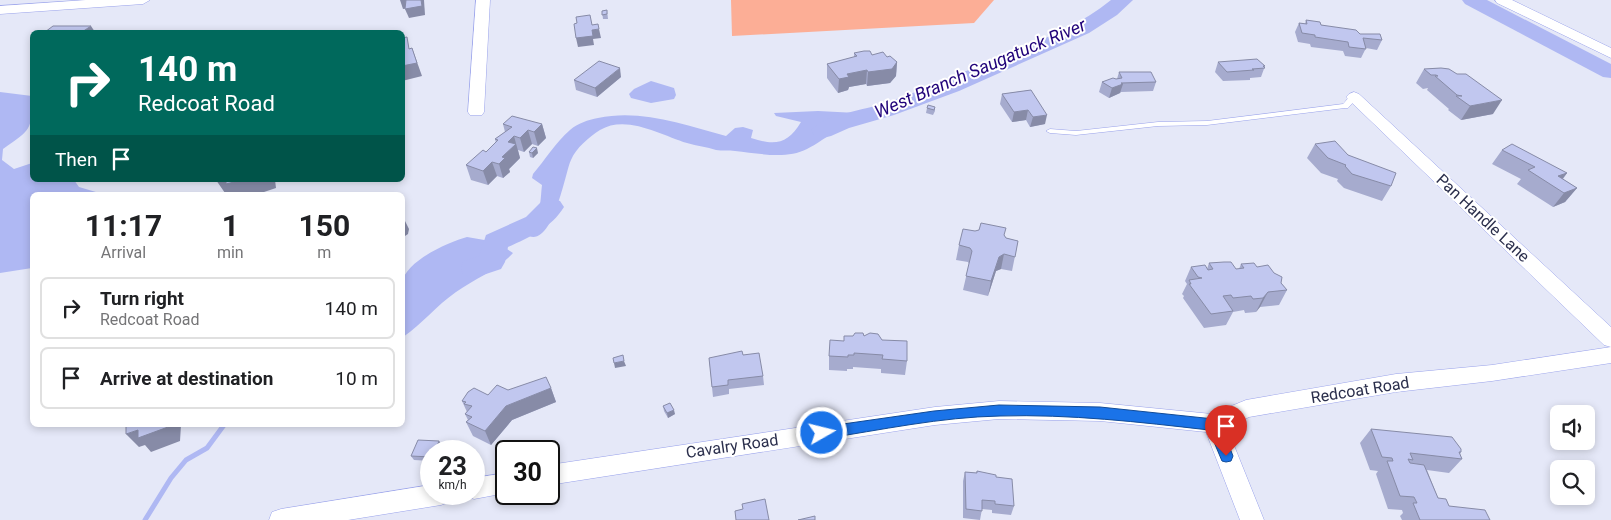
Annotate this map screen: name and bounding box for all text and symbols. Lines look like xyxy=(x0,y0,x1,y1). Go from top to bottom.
water label: West Branch Saugatuck River xyxy=(871,13,1090,122)
text: 140 m xyxy=(138,49,237,90)
icon: right xyxy=(55,50,120,115)
text: Redcoat Road xyxy=(138,91,275,116)
icon: arrive xyxy=(107,145,135,173)
text: Then xyxy=(55,148,97,171)
street label: Pan Handle Lane xyxy=(1432,170,1534,266)
text: 11:17 xyxy=(85,208,162,243)
text: 1 xyxy=(222,208,239,243)
text: 150 xyxy=(299,208,350,243)
text: Arrival xyxy=(101,243,146,262)
text: min xyxy=(217,243,244,262)
text: m xyxy=(317,243,331,262)
text: Turn right xyxy=(100,287,184,310)
icon: right xyxy=(57,294,85,322)
text: 140 m xyxy=(325,297,378,320)
text: Redcoat Road xyxy=(100,310,199,329)
icon: arrive xyxy=(57,364,85,392)
text: Arrive at destination xyxy=(100,367,273,390)
text: 10 m xyxy=(335,367,378,390)
street label: Redcoat Road xyxy=(1309,373,1411,407)
pin xyxy=(1205,405,1247,456)
map controls xyxy=(1550,405,1595,505)
button: sound xyxy=(1550,405,1595,450)
position arrow xyxy=(795,406,847,458)
icon: arrive xyxy=(1212,412,1240,440)
street label: Cavalry Road xyxy=(685,430,779,462)
speed limit sign: 30 xyxy=(495,440,560,505)
text: 23 xyxy=(438,452,467,481)
button: search xyxy=(1550,460,1595,505)
text: km/h xyxy=(438,478,467,492)

